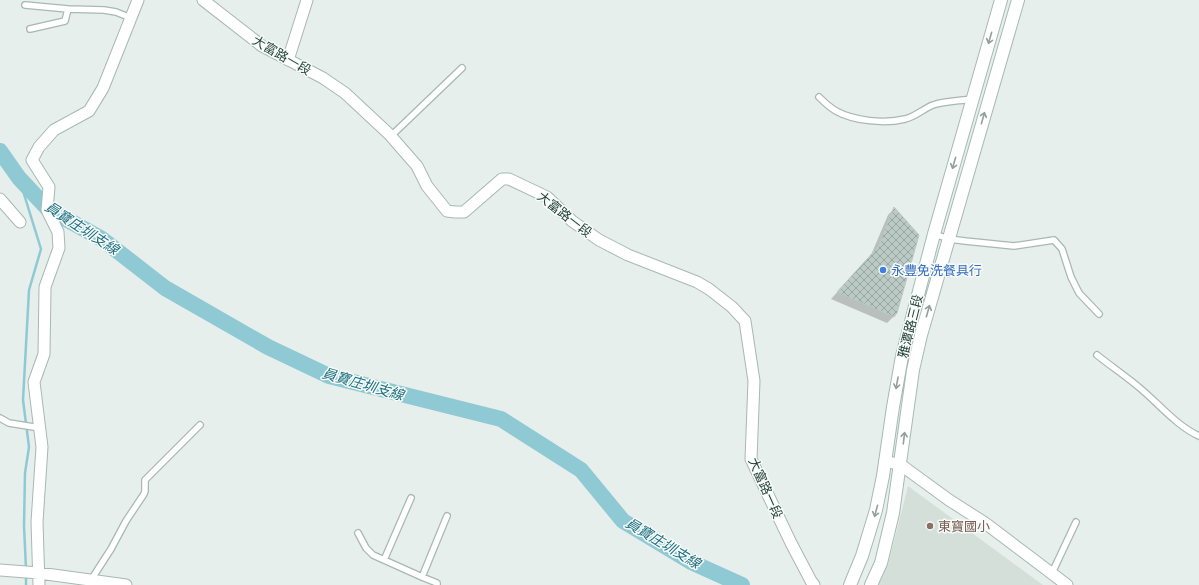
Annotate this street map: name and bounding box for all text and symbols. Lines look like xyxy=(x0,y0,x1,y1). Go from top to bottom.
one-way arrow xyxy=(986,31,993,44)
street label: 大富路一段 xyxy=(250,33,314,77)
one-way arrow xyxy=(980,112,987,125)
one-way arrow xyxy=(950,156,957,169)
street label: 大富路一段 xyxy=(535,188,595,240)
water label: 員寶庄圳支線 xyxy=(42,198,123,259)
place label: 永豐免洗餐具行 xyxy=(891,263,982,277)
marker: 永豐免洗餐具行 xyxy=(878,265,888,275)
street label: 雅潭路三段 xyxy=(895,293,925,359)
one-way arrow xyxy=(925,304,932,317)
water label: 員寶庄圳支線 xyxy=(320,365,408,404)
one-way arrow xyxy=(893,376,901,389)
one-way arrow xyxy=(900,432,908,445)
street label: 大富路一段 xyxy=(746,455,786,521)
one-way arrow xyxy=(871,504,879,517)
water label: 員寶庄圳支線 xyxy=(623,515,705,573)
place label: 東寶國小 xyxy=(938,519,990,533)
marker: 東寶國小 xyxy=(925,521,935,531)

